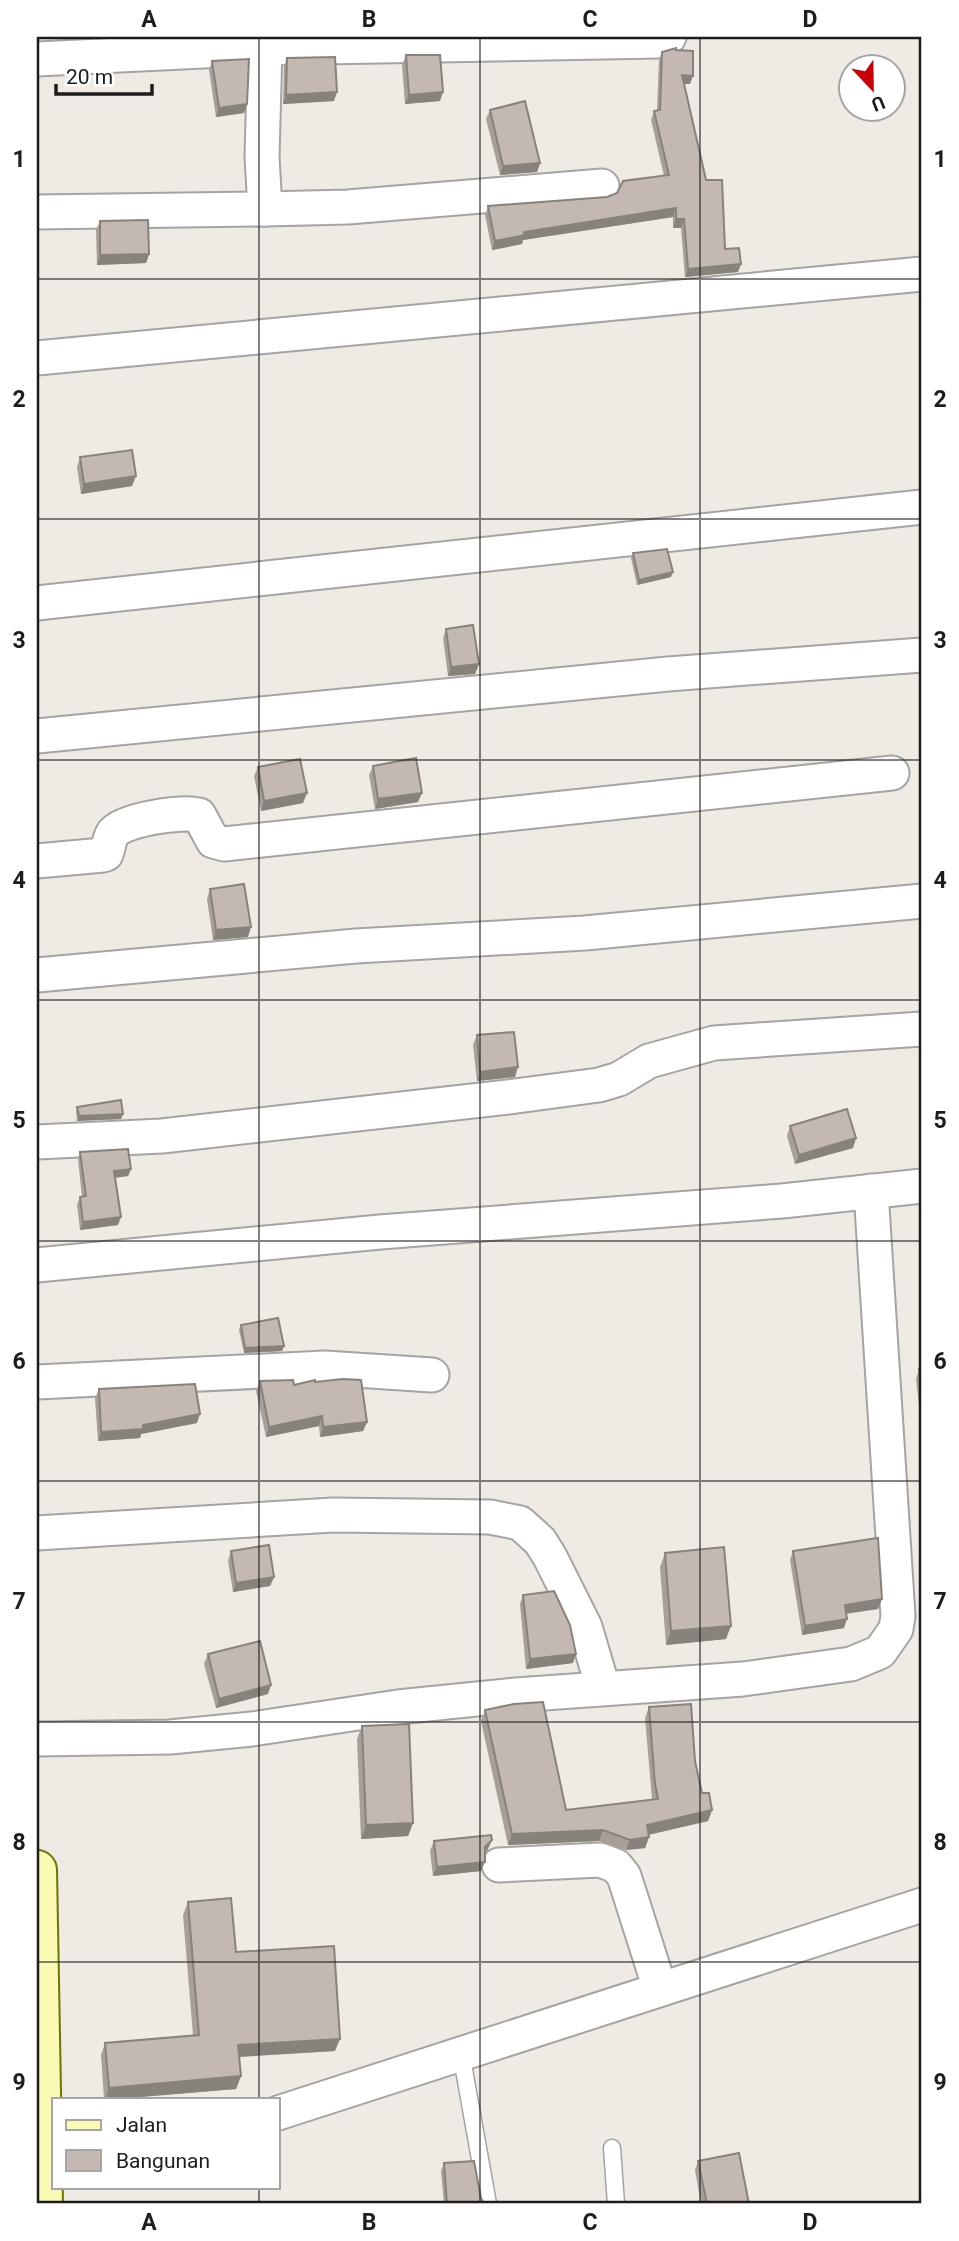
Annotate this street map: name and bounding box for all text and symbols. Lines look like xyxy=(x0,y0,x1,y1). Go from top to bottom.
text: A xyxy=(141,6,157,33)
text: B xyxy=(362,6,376,33)
text: C xyxy=(582,6,598,33)
text: D xyxy=(803,6,817,33)
scale bar xyxy=(56,52,152,96)
north arrow xyxy=(836,52,906,122)
text: 20 m xyxy=(66,65,113,89)
text: U xyxy=(868,90,888,116)
text: 1 xyxy=(12,146,26,173)
text: 1 xyxy=(933,146,947,173)
text: 2 xyxy=(12,386,26,413)
text: 2 xyxy=(933,386,947,413)
text: 3 xyxy=(12,627,26,654)
text: 3 xyxy=(933,627,947,654)
text: 4 xyxy=(12,867,26,894)
text: 4 xyxy=(933,867,947,894)
text: 5 xyxy=(12,1107,26,1134)
text: 5 xyxy=(933,1107,947,1134)
text: 6 xyxy=(12,1348,26,1375)
text: 6 xyxy=(933,1348,947,1375)
text: 7 xyxy=(12,1588,26,1615)
text: 7 xyxy=(933,1588,947,1615)
text: 8 xyxy=(12,1829,26,1856)
text: 8 xyxy=(933,1829,947,1856)
text: 9 xyxy=(12,2069,26,2096)
text: 9 xyxy=(933,2069,947,2096)
legend xyxy=(52,2098,280,2188)
text: Jalan xyxy=(116,2113,167,2137)
text: Bangunan xyxy=(116,2149,210,2173)
text: A xyxy=(141,2209,157,2236)
text: B xyxy=(362,2209,376,2236)
text: C xyxy=(582,2209,598,2236)
text: D xyxy=(803,2209,817,2236)

